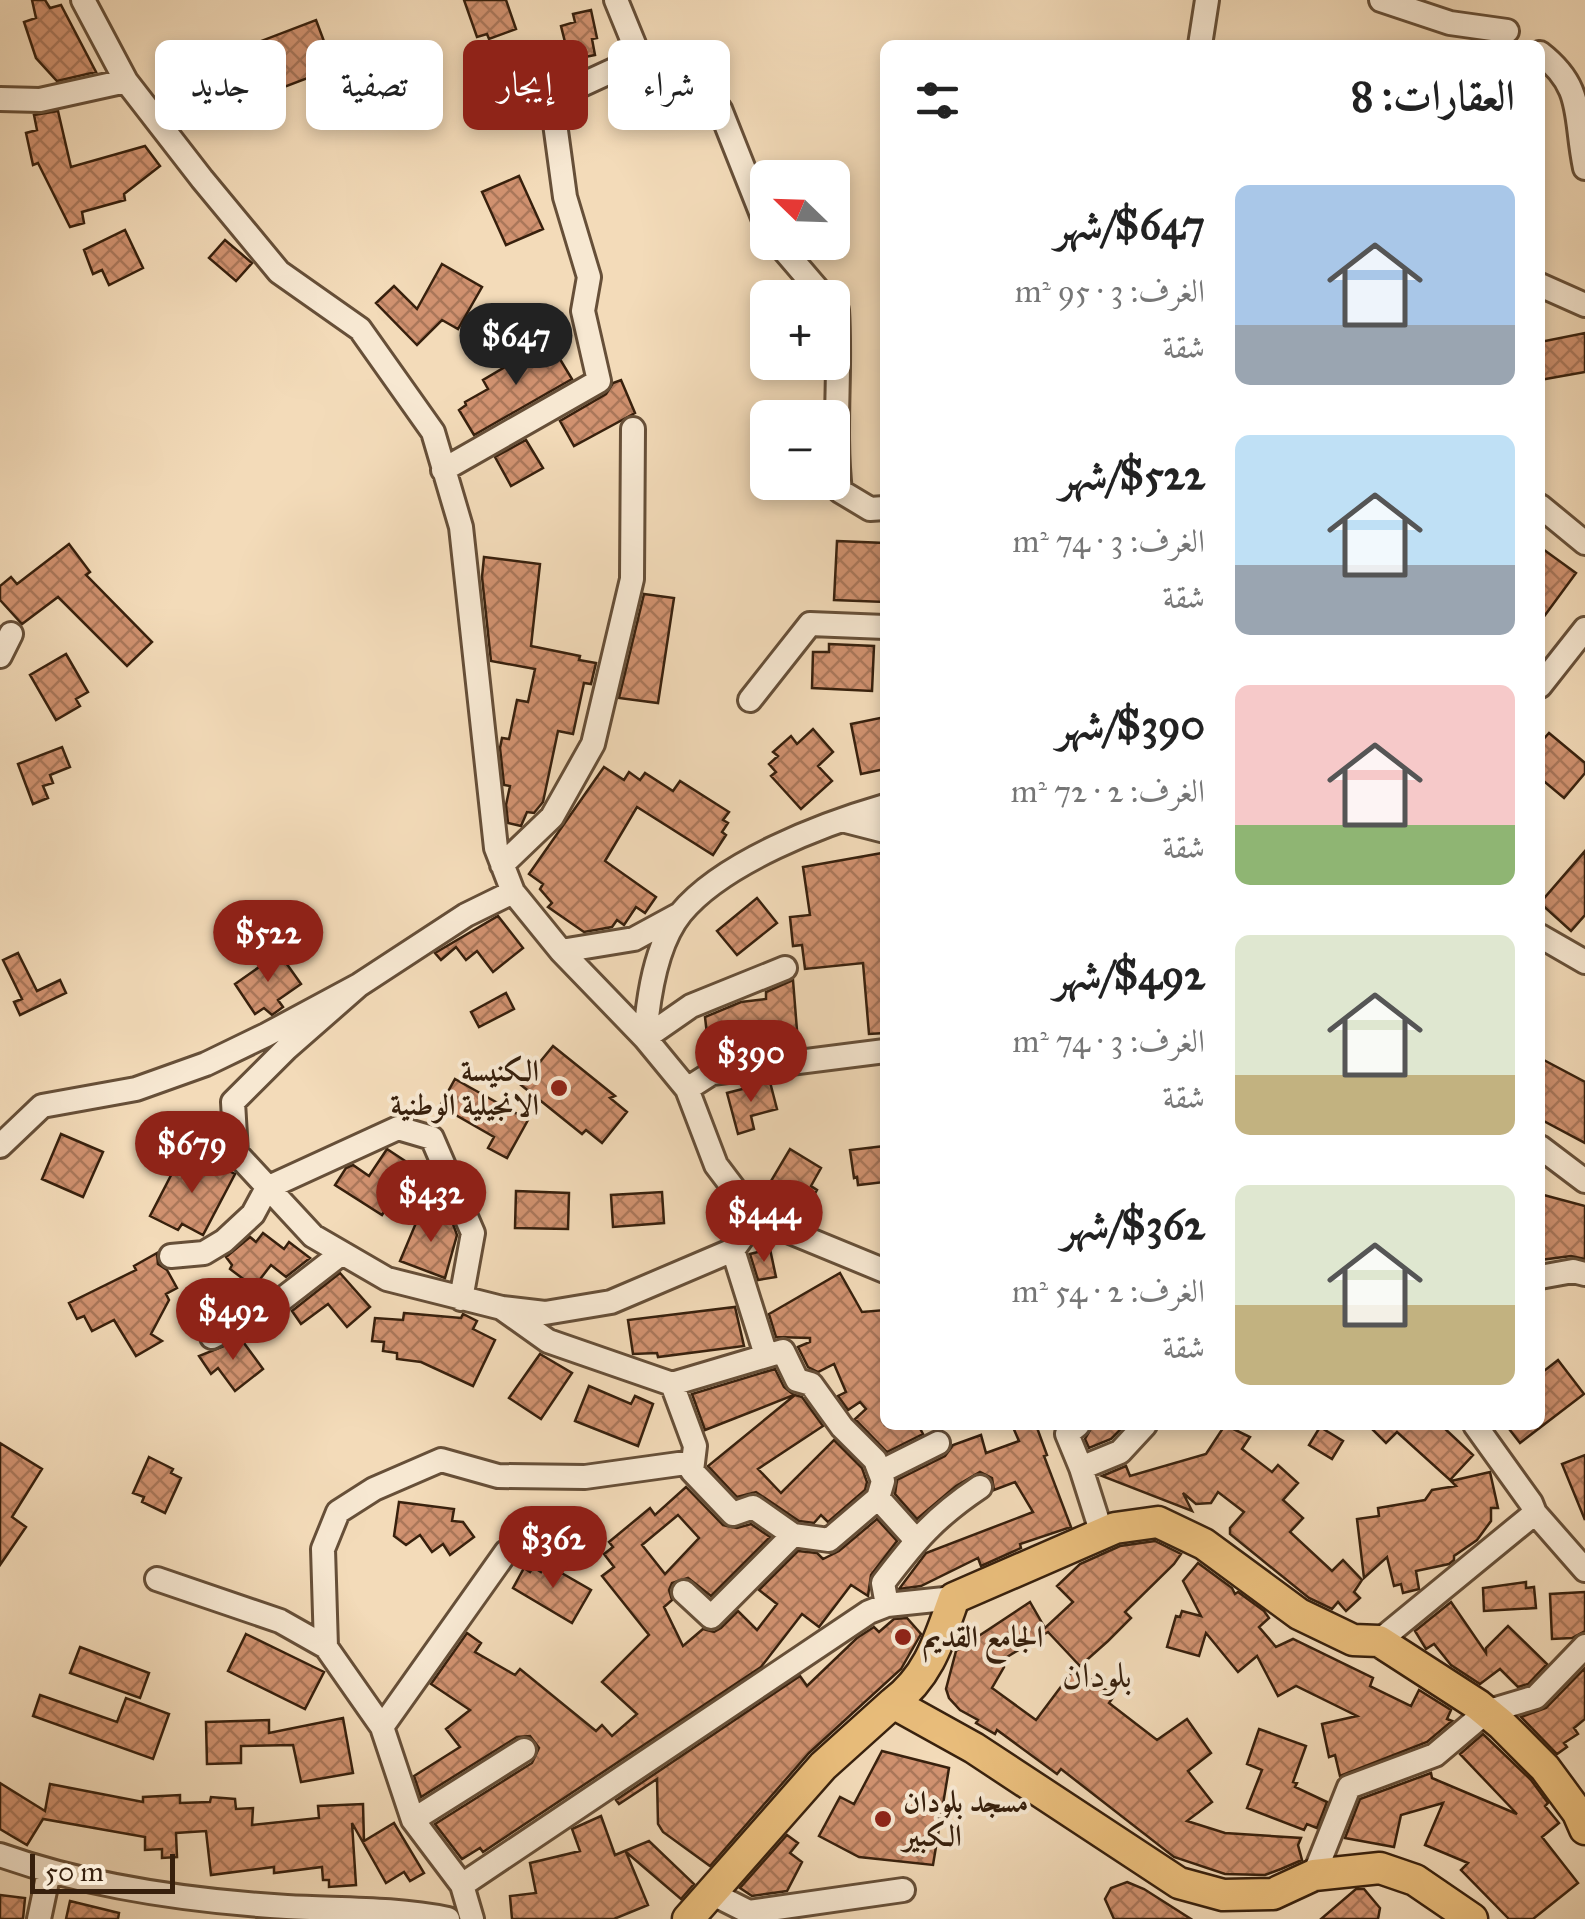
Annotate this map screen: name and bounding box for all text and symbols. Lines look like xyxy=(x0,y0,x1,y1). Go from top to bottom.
chip: جديد xyxy=(155,40,286,130)
chip: تصفية xyxy=(306,40,443,130)
chip: إيجار xyxy=(463,40,588,130)
chip: شراء xyxy=(608,40,730,130)
text: العقارات: 8 xyxy=(1351,70,1515,122)
icon: filters xyxy=(910,73,965,128)
north arrow xyxy=(750,160,850,260)
map controls xyxy=(750,160,850,500)
text: $647/شهر xyxy=(1055,199,1205,251)
icon: home xyxy=(1315,225,1435,345)
text: الغرف: 3 · 95 m² xyxy=(1015,272,1205,311)
button: + xyxy=(750,280,850,380)
pin: $647 xyxy=(457,303,575,388)
text: $647 xyxy=(481,316,551,355)
text: شقة xyxy=(1163,328,1205,367)
button: − xyxy=(750,400,850,500)
text: $522/شهر xyxy=(1060,449,1205,501)
icon: home xyxy=(1315,475,1435,595)
text: الغرف: 3 · 74 m² xyxy=(1013,522,1205,561)
text: شقة xyxy=(1163,578,1205,617)
text: $390/شهر xyxy=(1057,699,1205,751)
icon: home xyxy=(1315,725,1435,845)
text: الغرف: 2 · 72 m² xyxy=(1011,772,1205,811)
text: شقة xyxy=(1163,828,1205,867)
pin: $522 xyxy=(209,900,327,985)
text: $522 xyxy=(235,913,301,952)
text: $492/شهر xyxy=(1054,949,1205,1001)
icon: home xyxy=(1315,975,1435,1095)
pin: $390 xyxy=(692,1020,810,1105)
text: الغرف: 3 · 74 m² xyxy=(1013,1022,1205,1061)
text: $390 xyxy=(717,1033,785,1072)
place label: الكنيسة الانجيلية الوطنية xyxy=(390,1053,539,1124)
marker: الكنيسة الانجيلية الوطنية xyxy=(548,1077,570,1099)
text: شقة xyxy=(1163,1078,1205,1117)
pin: $679 xyxy=(133,1111,251,1196)
text: $679 xyxy=(157,1124,227,1163)
pin: $432 xyxy=(372,1160,490,1245)
text: $432 xyxy=(398,1173,464,1212)
pin: $444 xyxy=(705,1180,823,1265)
text: $444 xyxy=(728,1193,800,1232)
text: $362/شهر xyxy=(1061,1199,1205,1251)
icon: home xyxy=(1315,1225,1435,1345)
text: الغرف: 2 · 54 m² xyxy=(1012,1272,1205,1311)
pin: $492 xyxy=(174,1278,292,1363)
text: $492 xyxy=(198,1291,268,1330)
text: شقة xyxy=(1163,1328,1205,1367)
pin: $362 xyxy=(494,1506,612,1591)
text: $362 xyxy=(521,1519,585,1558)
place label: الجامع القديم xyxy=(923,1619,1043,1664)
marker: الجامع القديم xyxy=(892,1626,914,1648)
district label: بلودان xyxy=(1062,1654,1132,1697)
place label: مسجد بلودان الكبير xyxy=(900,1784,1028,1854)
marker: مسجد بلودان الكبير xyxy=(872,1808,894,1830)
scale bar xyxy=(30,1849,175,1894)
text: 50 m xyxy=(45,1854,104,1889)

